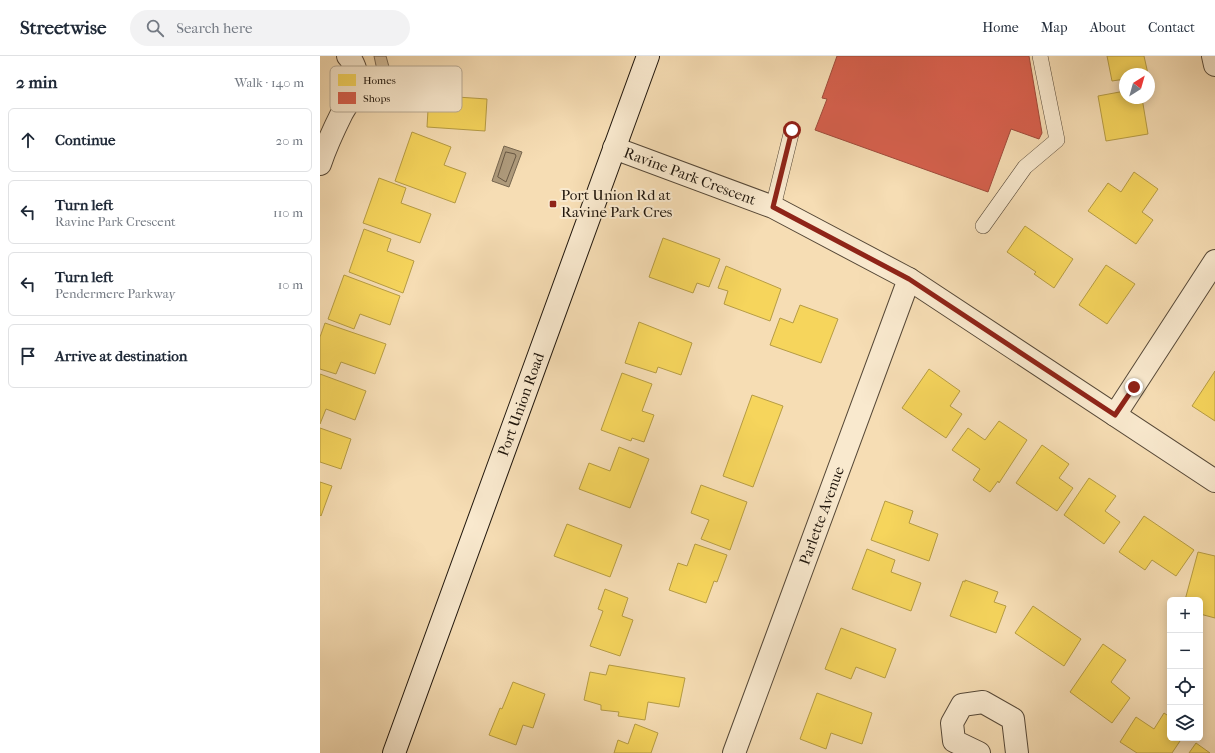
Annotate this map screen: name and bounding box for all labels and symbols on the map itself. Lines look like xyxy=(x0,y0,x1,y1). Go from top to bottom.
legend xyxy=(330,66,462,112)
north arrow xyxy=(1119,68,1155,104)
text: Homes xyxy=(363,74,396,87)
text: Shops xyxy=(363,92,390,105)
route start xyxy=(783,121,801,139)
street label: Ravine Park Crescent xyxy=(621,143,759,209)
place label: Port Union Rd at Ravine Park Cres xyxy=(561,186,673,221)
marker: Port Union Rd at Ravine Park Cres xyxy=(548,199,558,209)
street label: Port Union Road xyxy=(494,349,548,459)
route end xyxy=(1125,378,1143,396)
street label: Parlette Avenue xyxy=(795,463,848,567)

